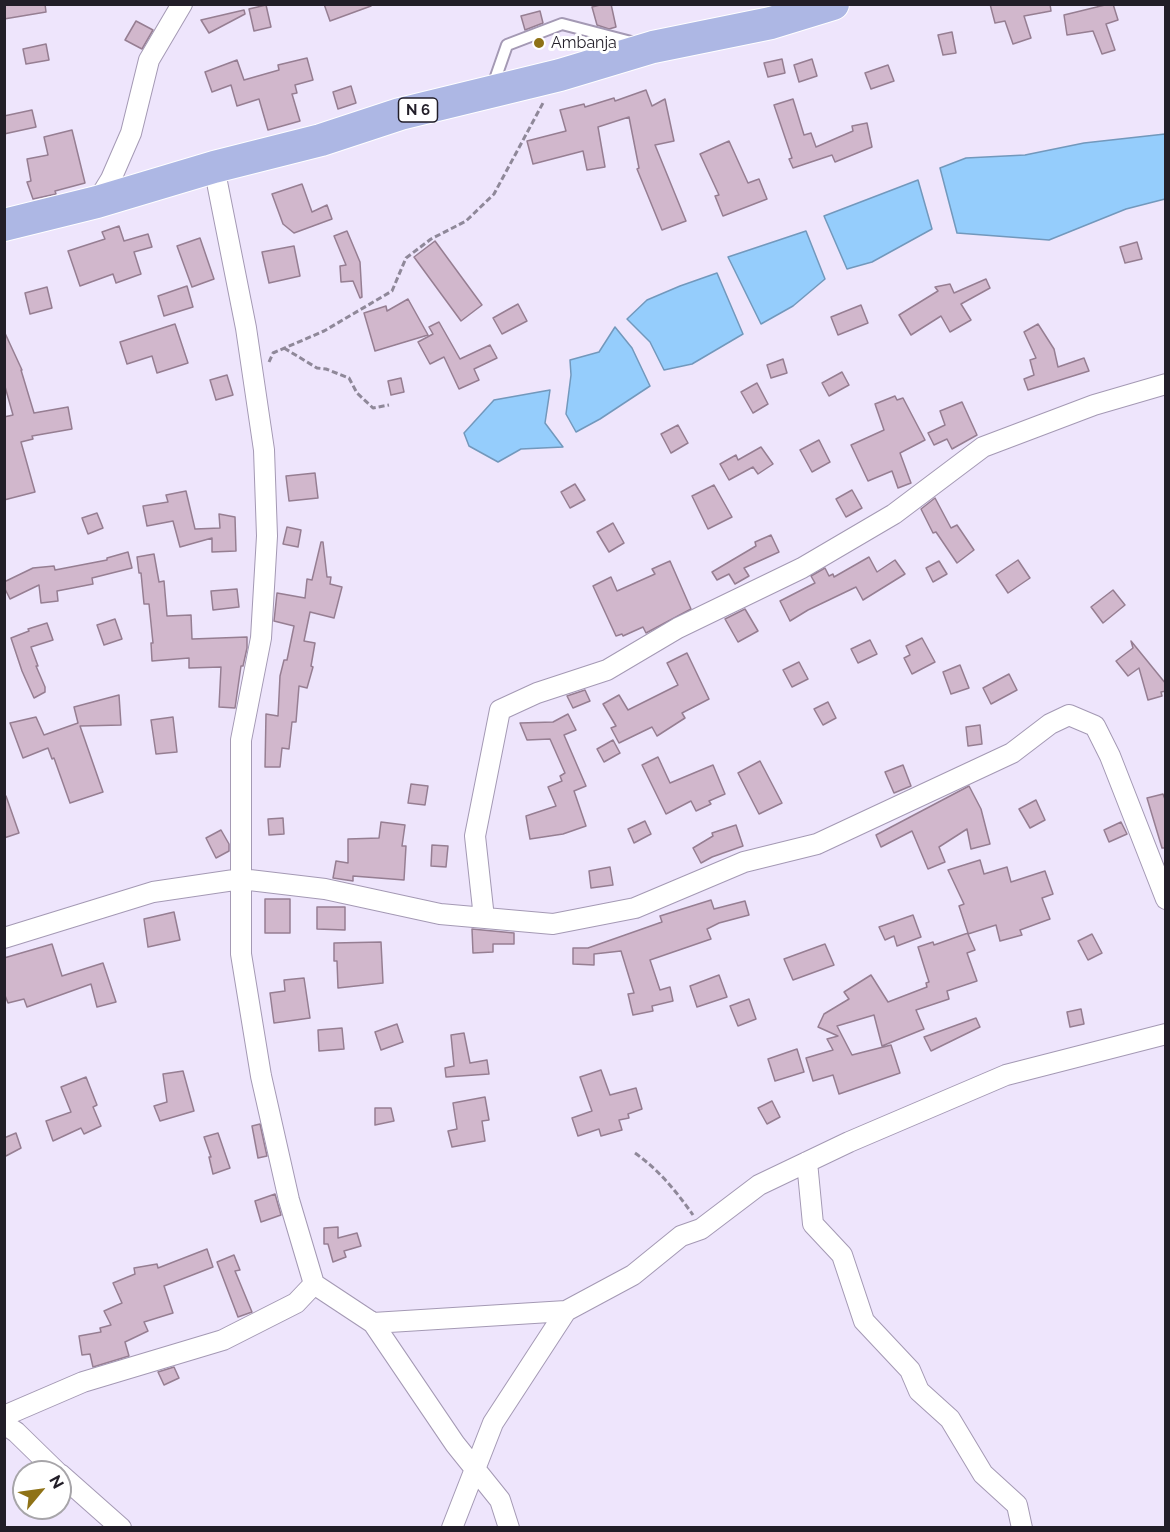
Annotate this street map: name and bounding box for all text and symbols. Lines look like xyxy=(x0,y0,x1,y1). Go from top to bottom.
place label: Ambanja xyxy=(551,33,617,53)
marker: Ambanja xyxy=(532,36,546,50)
road number: N 6 xyxy=(398,98,438,122)
north arrow xyxy=(12,1460,72,1520)
text: N xyxy=(45,1472,68,1492)

